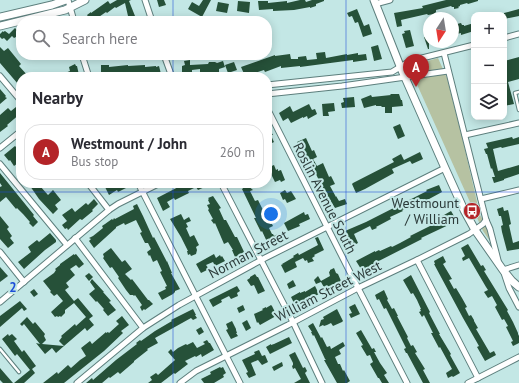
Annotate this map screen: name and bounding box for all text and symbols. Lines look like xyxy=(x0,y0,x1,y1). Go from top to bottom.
north arrow xyxy=(423,12,459,48)
map controls xyxy=(471,12,507,120)
button: + xyxy=(471,12,507,48)
search box xyxy=(16,16,272,60)
icon: search xyxy=(30,27,52,49)
text: Search here xyxy=(62,29,138,48)
button: − xyxy=(471,48,507,84)
pin: A xyxy=(403,54,429,87)
button: layers xyxy=(471,84,507,120)
text: Nearby xyxy=(32,87,83,109)
text: Westmount / John xyxy=(71,134,187,153)
street label: Roslin Avenue South xyxy=(289,139,361,257)
text: A xyxy=(42,144,50,161)
text: 260 m xyxy=(220,144,255,161)
text: Bus stop xyxy=(71,153,118,170)
place label: Westmount / William xyxy=(391,194,459,228)
bus stop icon: Westmount / William xyxy=(462,201,482,221)
your location xyxy=(261,204,281,224)
street label: Norman Street xyxy=(205,225,291,282)
street label: William Street West xyxy=(272,256,385,326)
text: 2 xyxy=(9,279,17,296)

